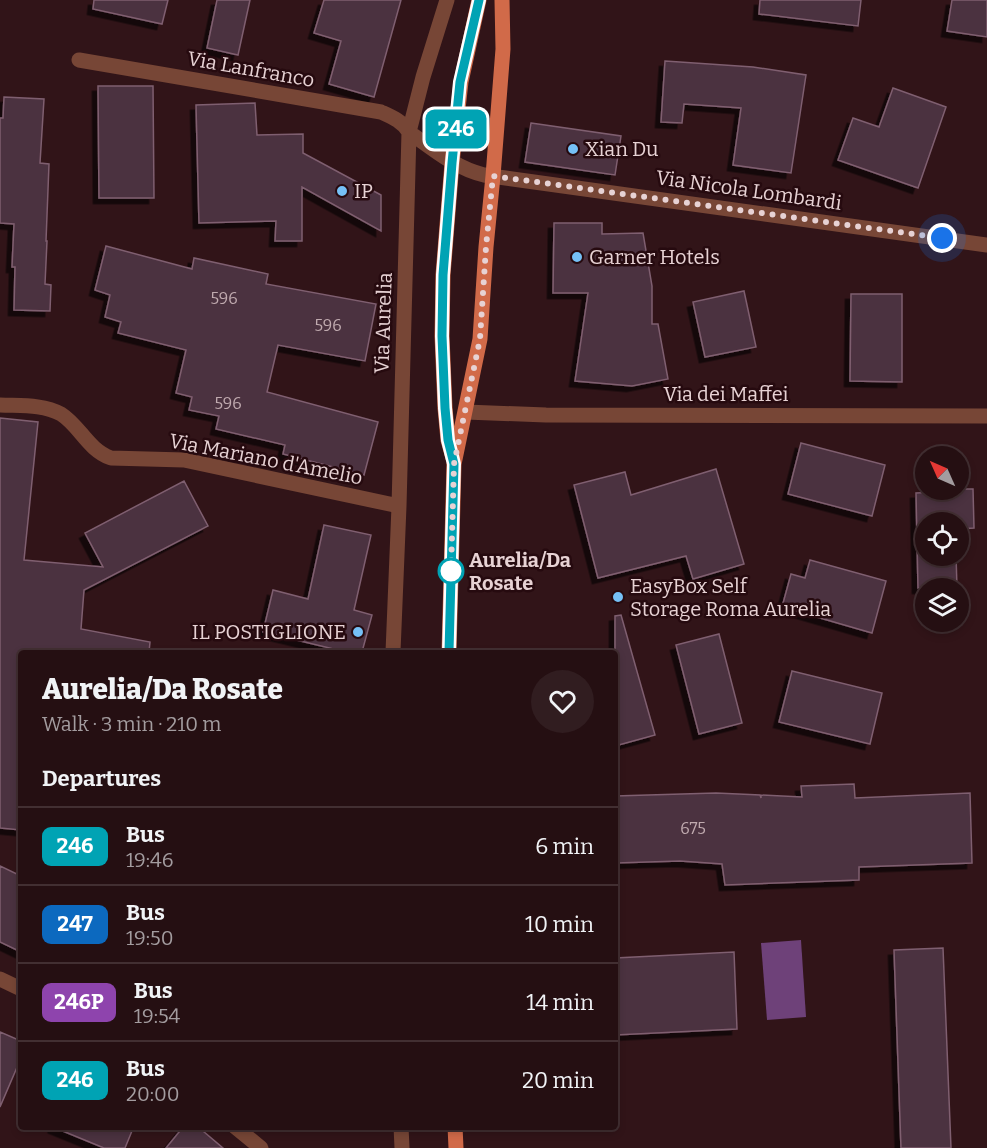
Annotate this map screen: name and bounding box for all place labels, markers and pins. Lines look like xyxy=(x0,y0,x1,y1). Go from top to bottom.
place label: Xian Du xyxy=(585,137,658,161)
marker: Xian Du xyxy=(566,142,580,156)
place label: IP xyxy=(354,179,373,203)
marker: IP xyxy=(335,184,349,198)
place label: Garner Hotels xyxy=(589,245,720,269)
marker: Garner Hotels xyxy=(570,250,584,264)
place label: Aurelia/Da Rosate xyxy=(469,548,571,595)
marker: Aurelia/Da Rosate xyxy=(438,558,464,584)
place label: EasyBox Self Storage Roma Aurelia xyxy=(630,574,831,621)
marker: EasyBox Self Storage Roma Aurelia xyxy=(611,590,625,604)
place label: IL POSTIGLIONE xyxy=(192,620,346,644)
marker: IL POSTIGLIONE xyxy=(351,625,365,639)

